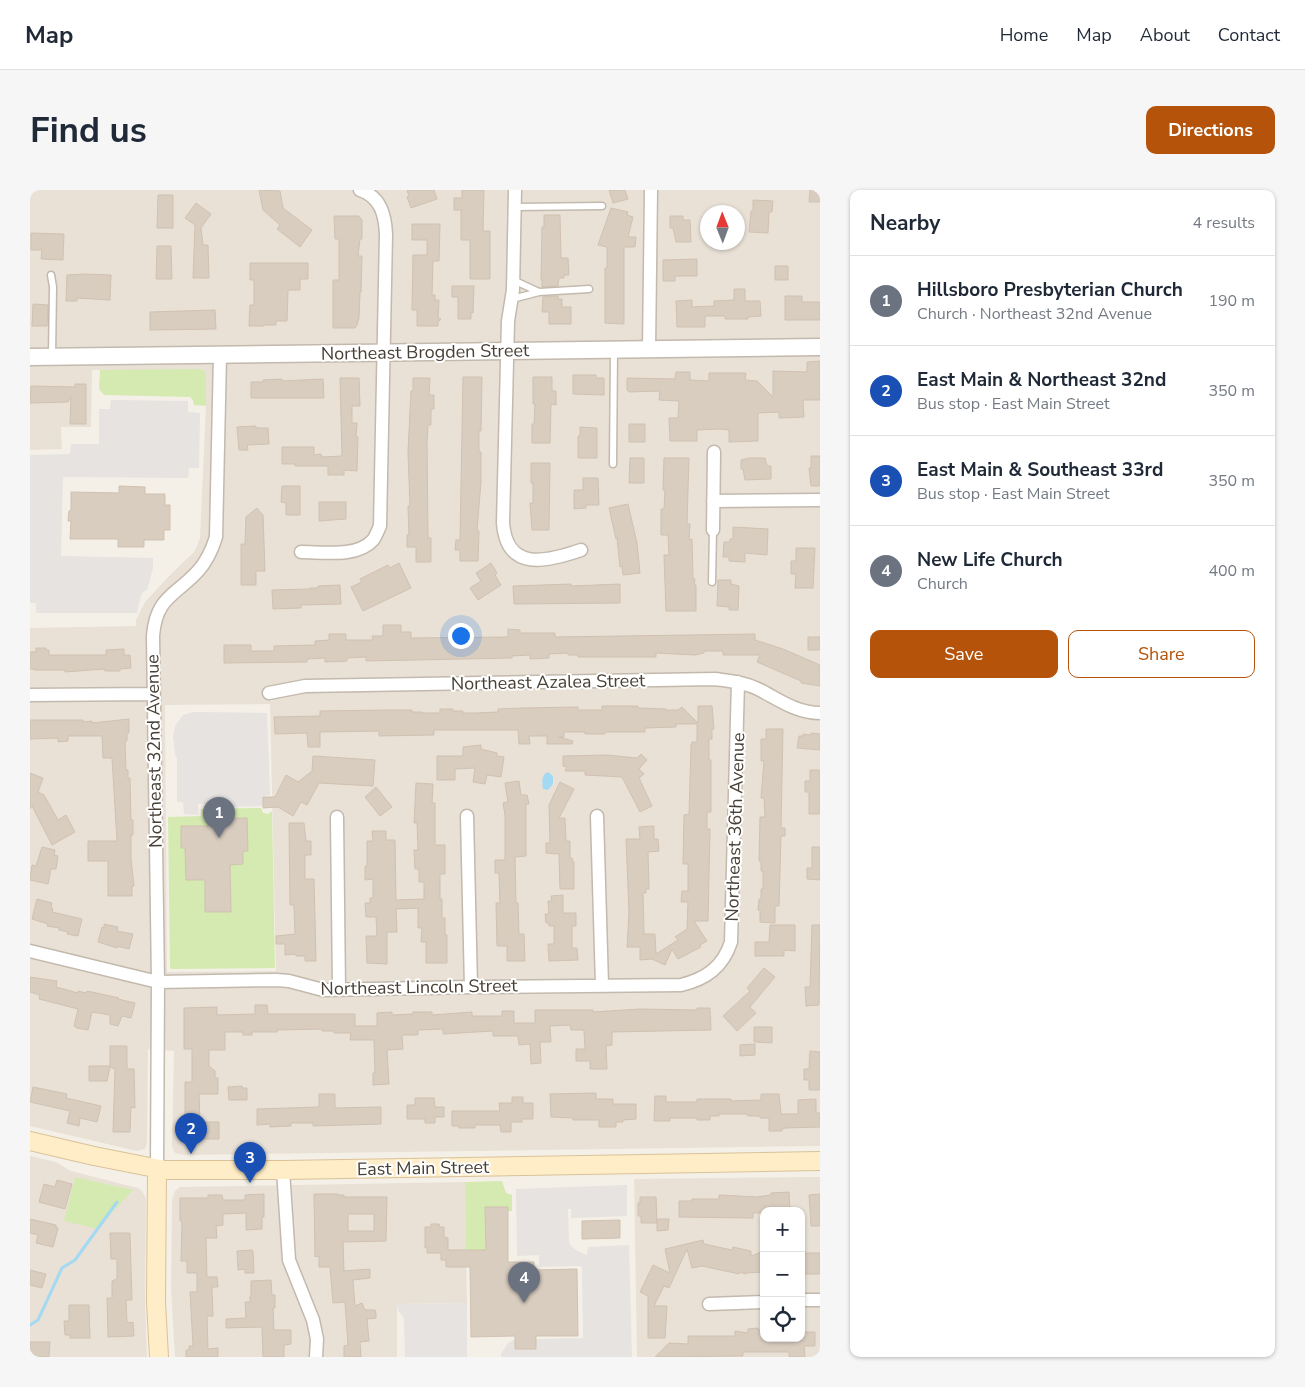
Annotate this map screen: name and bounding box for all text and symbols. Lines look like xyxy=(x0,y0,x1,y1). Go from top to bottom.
text: Map xyxy=(25,19,73,51)
text: Home xyxy=(1000,23,1048,47)
text: Map xyxy=(1076,23,1112,47)
text: About xyxy=(1140,23,1190,47)
text: Contact xyxy=(1218,23,1280,47)
button: Directions xyxy=(1146,106,1275,154)
text: Find us xyxy=(30,107,147,154)
north arrow xyxy=(700,205,745,250)
text: Nearby xyxy=(870,209,940,237)
text: 4 results xyxy=(1193,212,1255,234)
text: Hillsboro Presbyterian Church xyxy=(917,277,1183,303)
text: 1 xyxy=(881,290,891,312)
text: 190 m xyxy=(1208,290,1255,312)
text: Church · Northeast 32nd Avenue xyxy=(917,303,1152,325)
street label: Northeast Brogden Street xyxy=(321,338,530,366)
text: East Main & Northeast 32nd xyxy=(917,367,1166,393)
text: 2 xyxy=(881,380,891,402)
text: 350 m xyxy=(1208,380,1255,402)
text: Bus stop · East Main Street xyxy=(917,393,1110,415)
text: East Main & Southeast 33rd xyxy=(917,457,1163,483)
text: 3 xyxy=(881,470,891,492)
text: 350 m xyxy=(1208,470,1255,492)
text: Bus stop · East Main Street xyxy=(917,483,1110,505)
text: New Life Church xyxy=(917,547,1063,573)
text: 4 xyxy=(881,560,891,582)
text: 400 m xyxy=(1208,560,1255,582)
text: Church xyxy=(917,573,968,595)
your location xyxy=(448,623,474,649)
button: Save xyxy=(870,630,1058,678)
button: Share xyxy=(1068,630,1255,678)
street label: Northeast 32nd Avenue xyxy=(140,654,168,848)
street label: Northeast Azalea Street xyxy=(451,668,646,696)
street label: Northeast 36th Avenue xyxy=(720,732,750,922)
pin: 1 xyxy=(203,797,235,838)
street label: Northeast Lincoln Street xyxy=(320,973,518,1001)
pin: 2 xyxy=(175,1113,207,1154)
pin: 3 xyxy=(234,1142,266,1183)
street label: East Main Street xyxy=(357,1155,490,1181)
map controls xyxy=(760,1207,805,1342)
button: + xyxy=(760,1207,805,1252)
button: − xyxy=(760,1252,805,1297)
pin: 4 xyxy=(508,1262,540,1303)
button: locate xyxy=(760,1297,805,1342)

